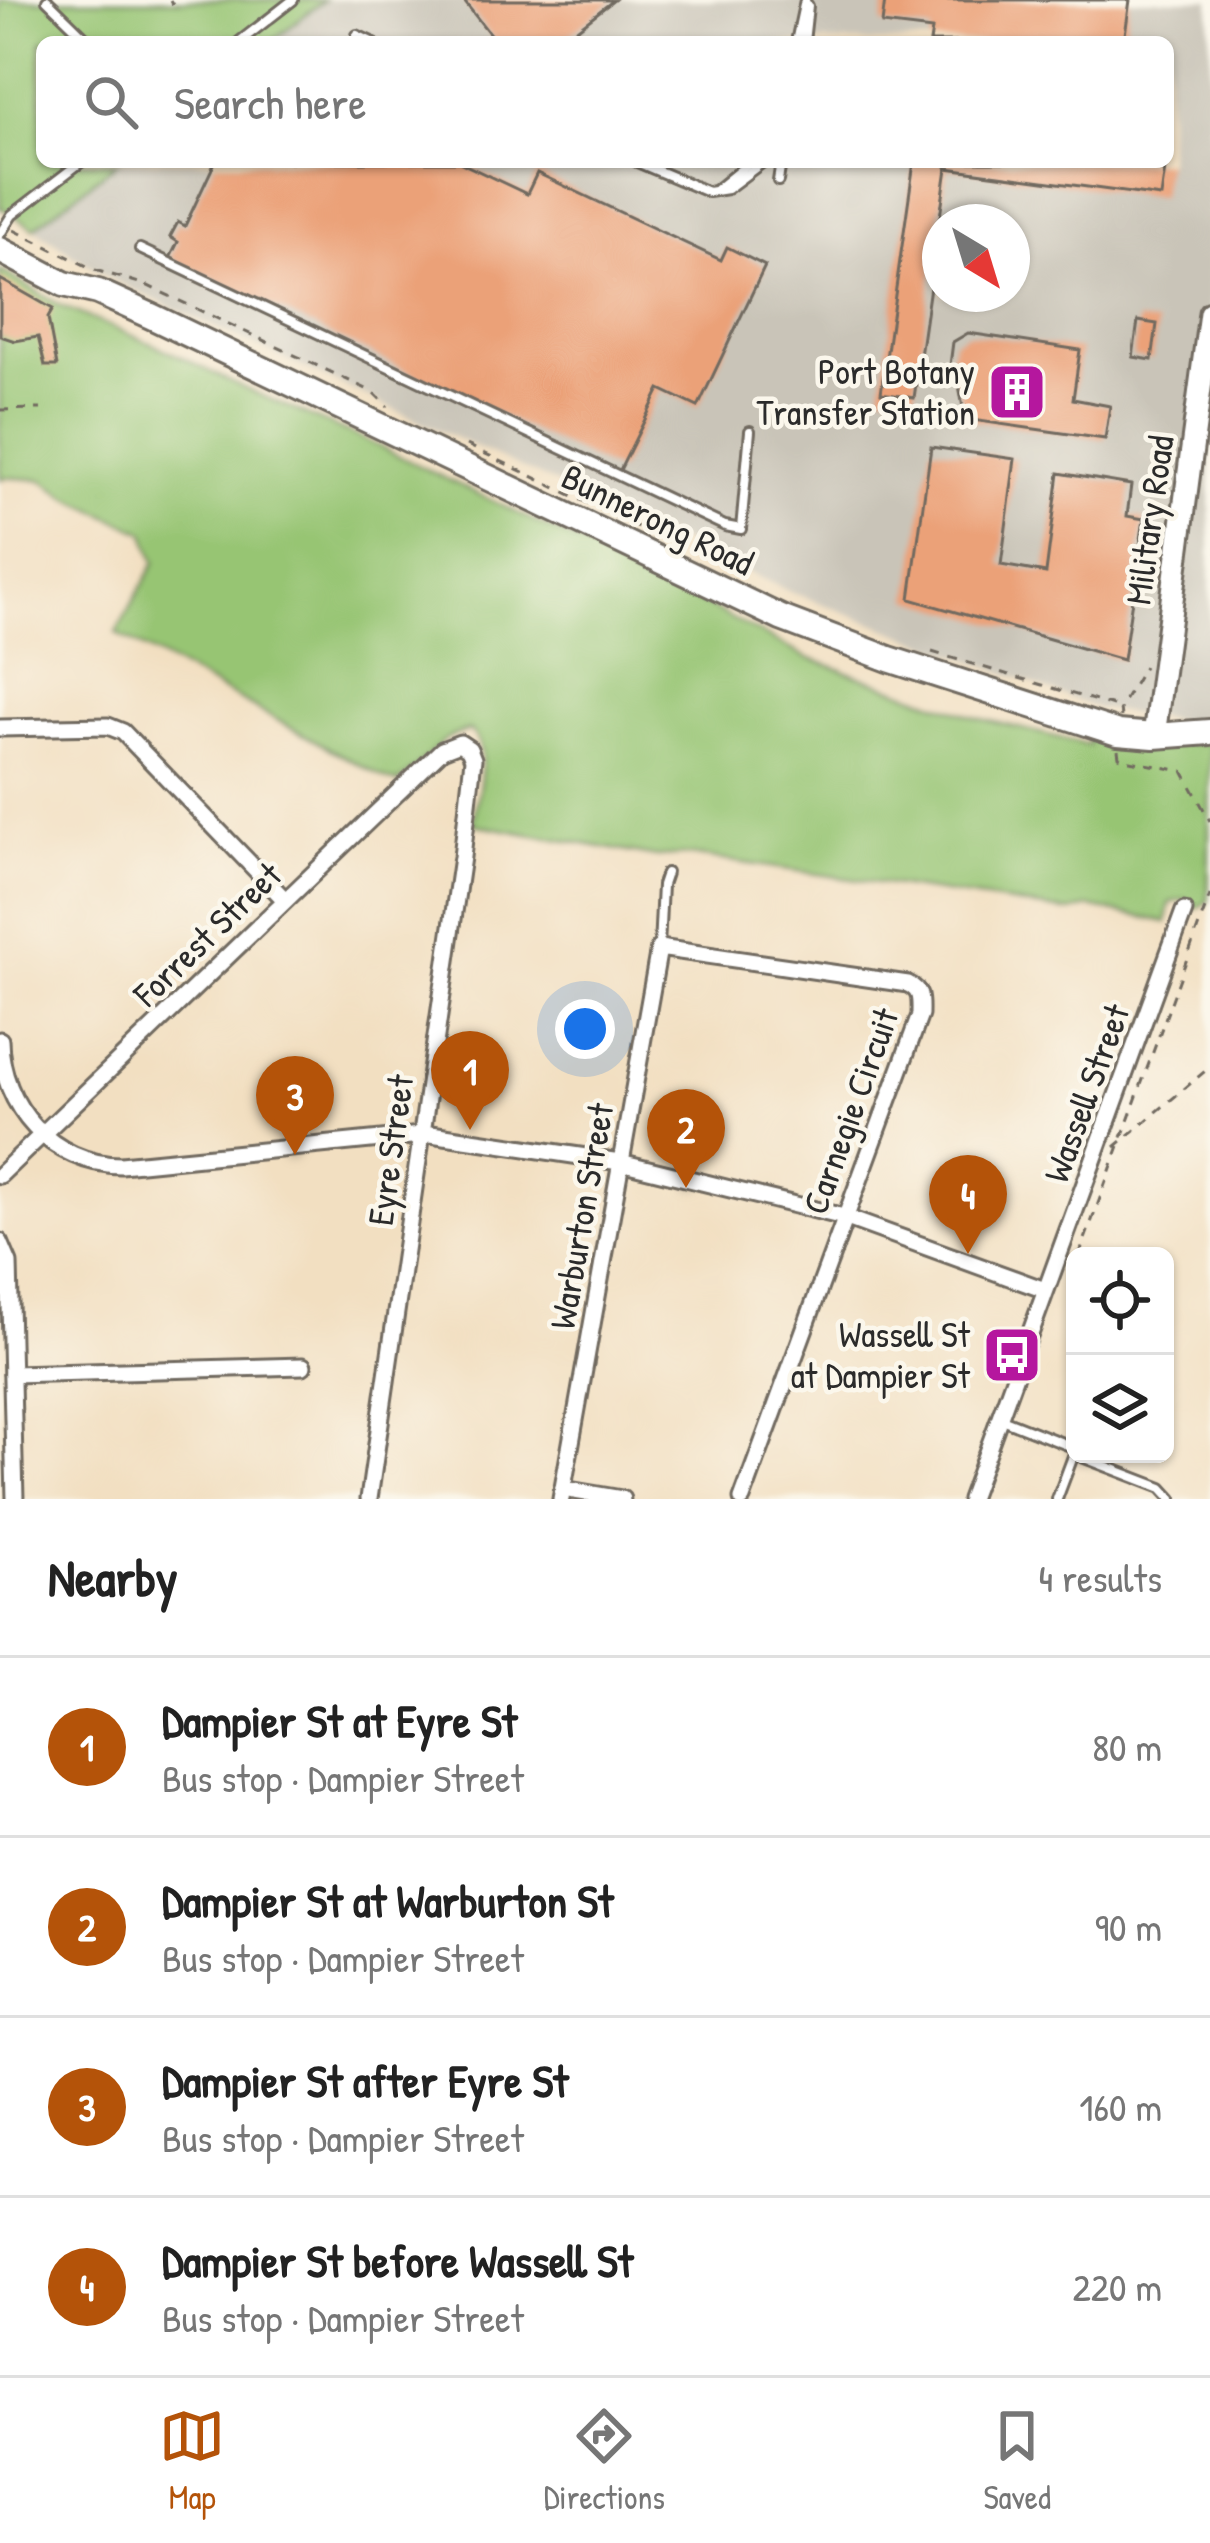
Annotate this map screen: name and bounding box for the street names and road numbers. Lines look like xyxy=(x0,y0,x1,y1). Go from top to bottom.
street label: Military Road xyxy=(1112,432,1185,608)
street label: Bunnerong Road xyxy=(554,451,762,586)
street label: Forrest Street xyxy=(121,850,292,1017)
street label: Wassell Street xyxy=(1031,997,1141,1189)
street label: Carnegie Circuit xyxy=(790,1001,910,1220)
street label: Eyre Street xyxy=(355,1071,424,1228)
street label: Warburton Street xyxy=(537,1099,625,1333)

